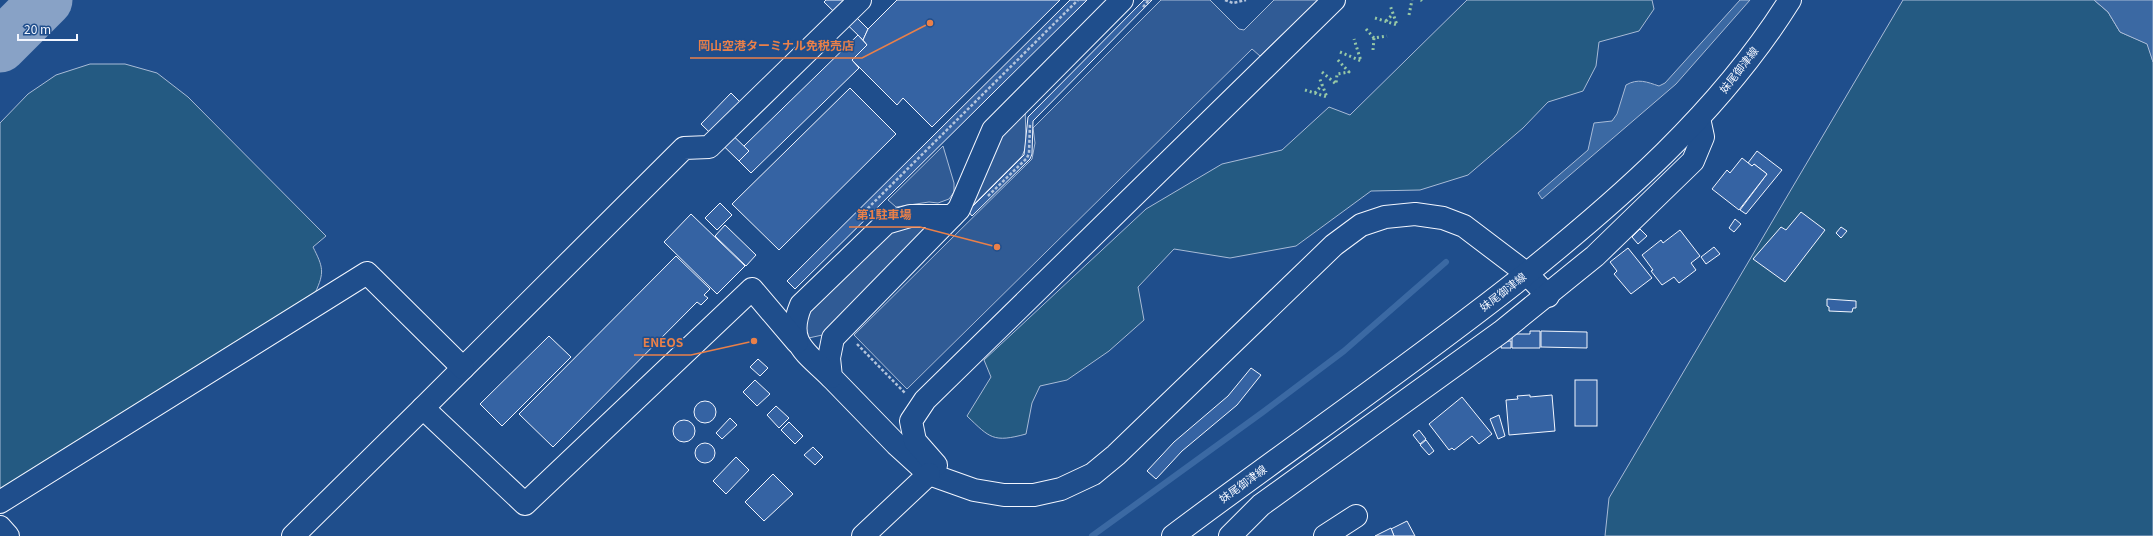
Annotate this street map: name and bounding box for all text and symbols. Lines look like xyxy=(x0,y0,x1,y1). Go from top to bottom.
scale bar xyxy=(18,16,77,42)
text: 20 m xyxy=(24,20,51,37)
callout: 岡山空港ターミナル免税売店 xyxy=(690,34,862,58)
text: 岡山空港ターミナル免税売店 xyxy=(698,36,854,53)
street label: 妹尾御津線 xyxy=(1715,43,1761,96)
callout: 第1駐車場 xyxy=(849,203,920,227)
text: 第1駐車場 xyxy=(856,205,912,222)
street label: 妹尾御津線 xyxy=(1476,268,1529,314)
callout: ENEOS xyxy=(634,331,691,355)
text: ENEOS xyxy=(643,333,684,350)
street label: 妹尾御津線 xyxy=(1215,461,1269,506)

